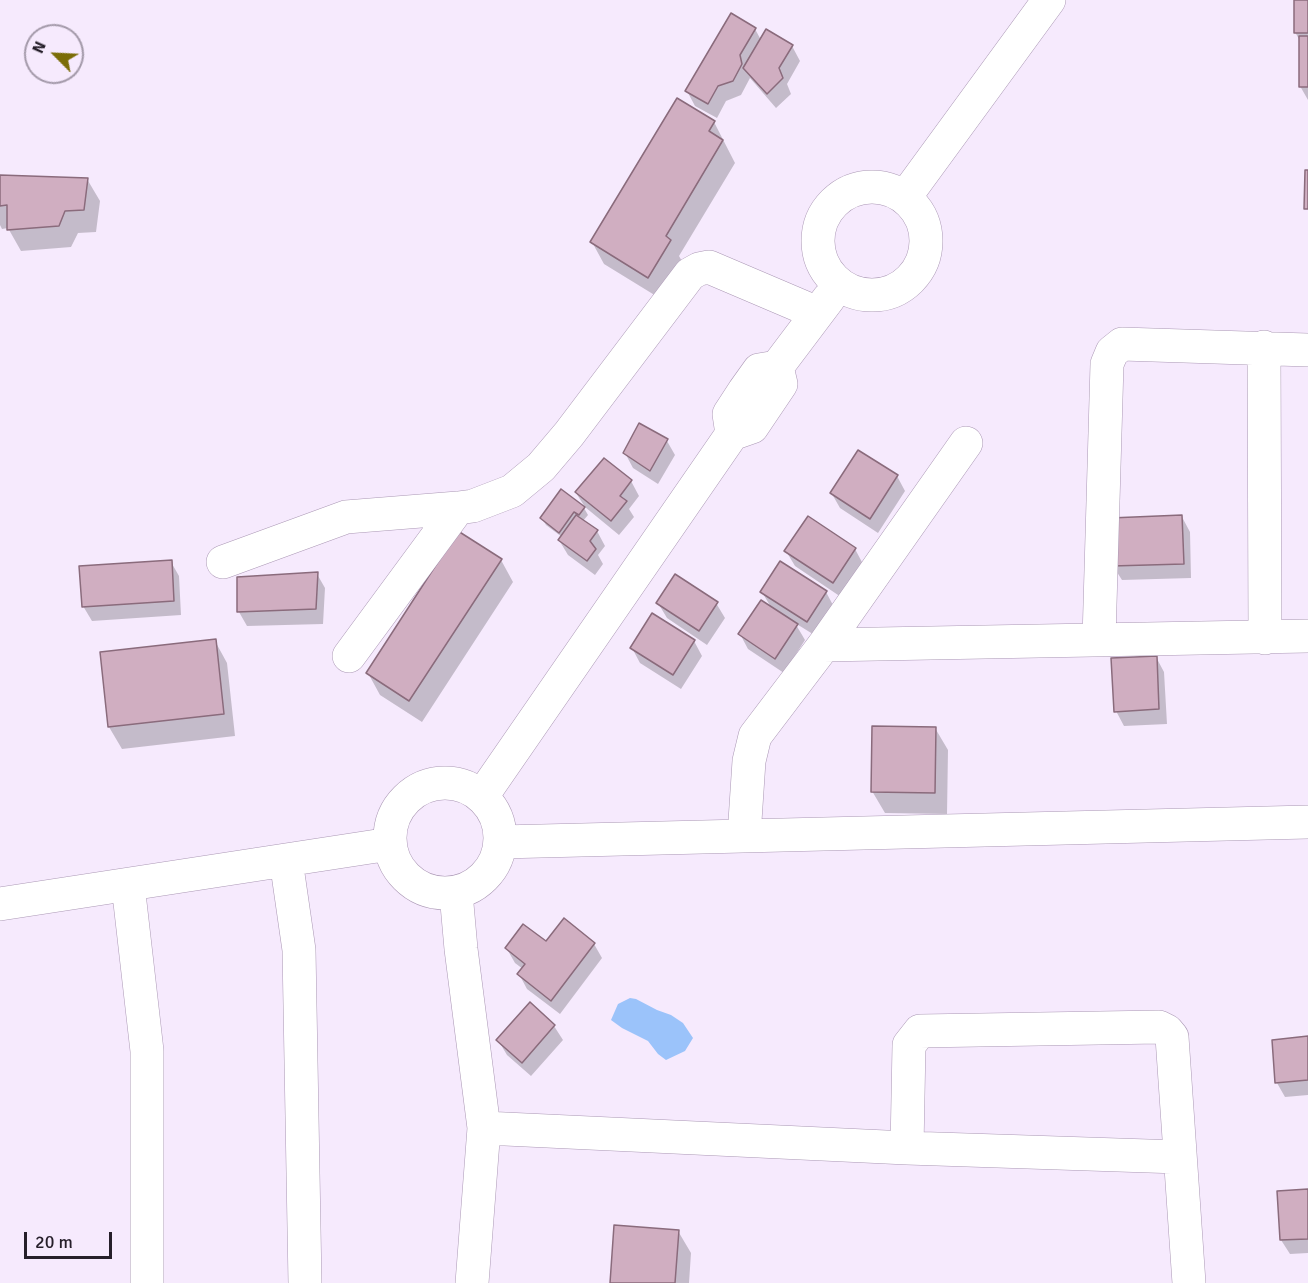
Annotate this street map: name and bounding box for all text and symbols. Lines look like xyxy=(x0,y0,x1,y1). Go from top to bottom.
north arrow xyxy=(24,24,84,84)
text: N xyxy=(28,38,51,57)
scale bar xyxy=(27,1220,116,1258)
text: 20 m xyxy=(35,1231,73,1253)

